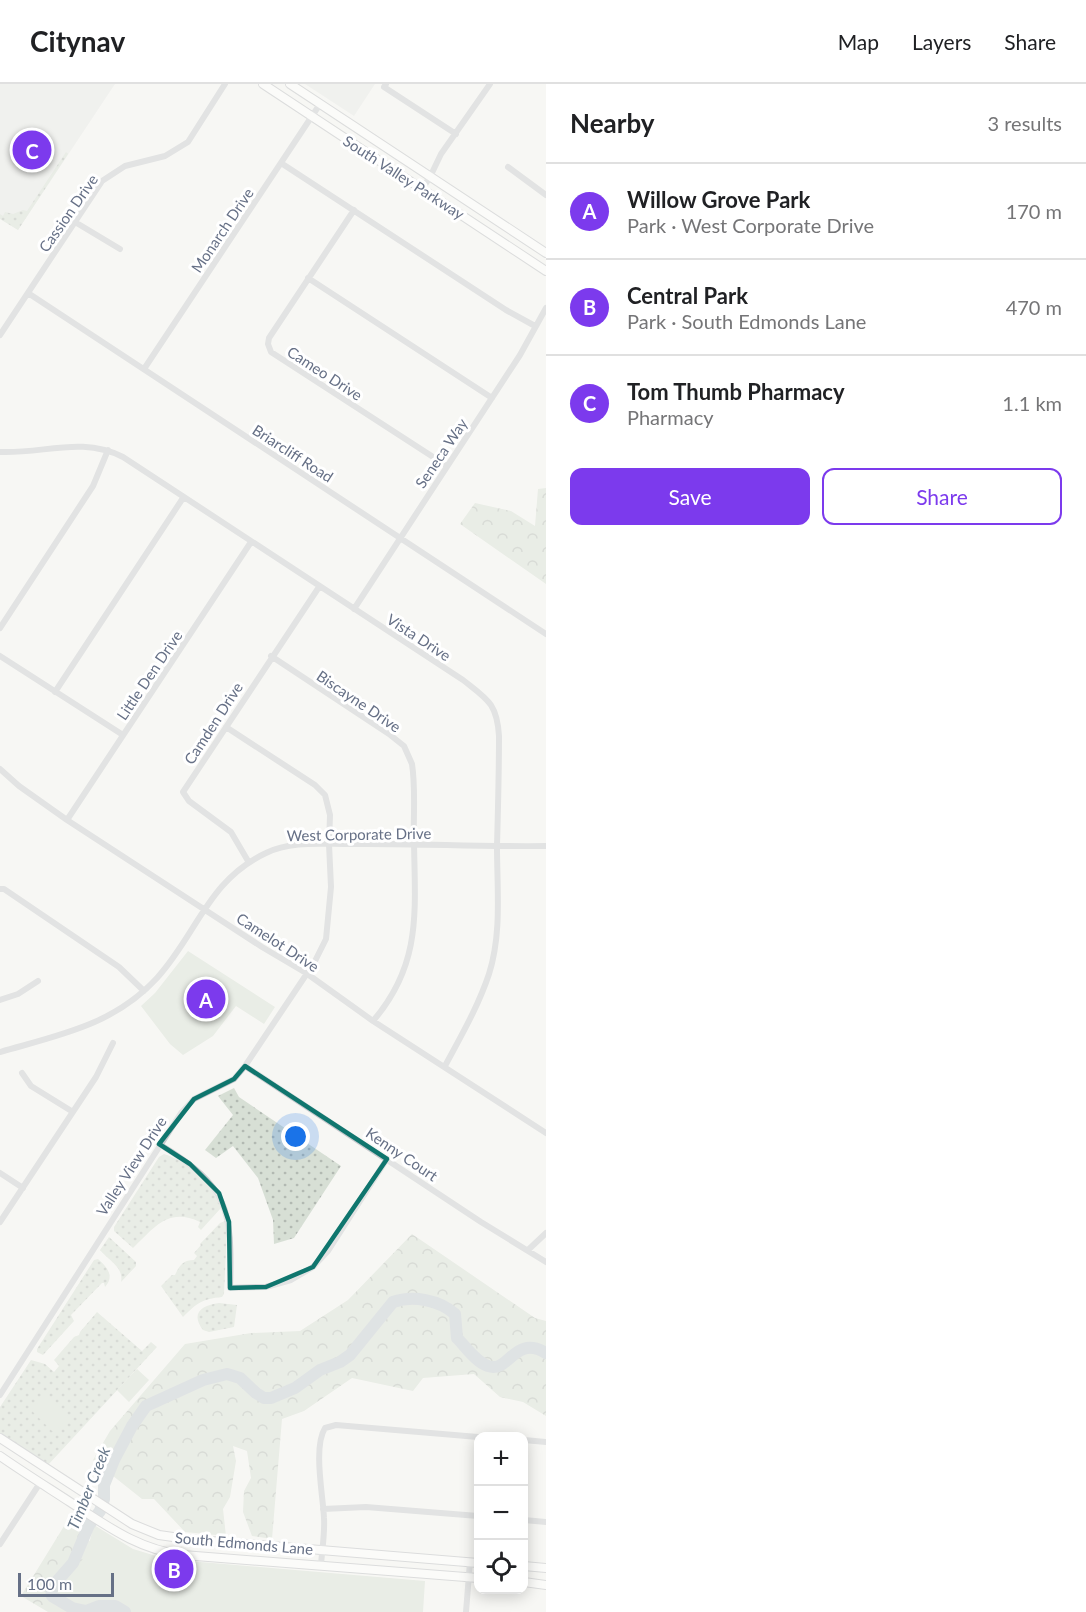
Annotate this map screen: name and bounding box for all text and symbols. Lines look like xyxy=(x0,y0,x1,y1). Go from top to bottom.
text: Citynav xyxy=(30,24,125,58)
text: Map xyxy=(838,29,879,54)
text: Layers xyxy=(912,29,971,54)
text: Share xyxy=(1004,29,1056,54)
text: Nearby xyxy=(570,107,655,139)
text: 3 results xyxy=(987,111,1062,135)
pin: C xyxy=(12,128,51,172)
street label: South Valley Parkway xyxy=(340,131,468,223)
street label: Cassion Drive xyxy=(35,171,101,255)
street label: Monarch Drive xyxy=(187,184,257,276)
text: Willow Grove Park xyxy=(627,186,810,213)
text: A xyxy=(583,199,596,223)
text: 170 m xyxy=(1006,199,1062,223)
text: Park · West Corporate Drive xyxy=(627,213,874,237)
text: Central Park xyxy=(627,282,748,309)
text: B xyxy=(583,295,596,319)
text: 470 m xyxy=(1006,295,1062,319)
text: Park · South Edmonds Lane xyxy=(627,309,866,333)
street label: Cameo Drive xyxy=(284,342,366,404)
text: Tom Thumb Pharmacy xyxy=(627,378,845,405)
text: C xyxy=(583,391,596,415)
text: 1.1 km xyxy=(1002,391,1062,415)
text: Pharmacy xyxy=(627,405,714,429)
street label: Seneca Way xyxy=(411,414,471,491)
street label: Briarcliff Road xyxy=(249,420,337,486)
button: Save xyxy=(570,468,810,525)
button: Share xyxy=(822,468,1062,525)
street label: Vista Drive xyxy=(384,610,454,664)
street label: Little Den Drive xyxy=(112,627,186,723)
street label: Biscayne Drive xyxy=(313,666,405,736)
street label: Camden Drive xyxy=(180,679,246,767)
street label: West Corporate Drive xyxy=(287,824,432,844)
street label: Camelot Drive xyxy=(233,909,323,975)
pin: A xyxy=(186,976,226,1022)
street label: Valley View Drive xyxy=(92,1113,170,1219)
your location xyxy=(281,1122,310,1151)
street label: Kenny Court xyxy=(363,1123,442,1185)
map controls xyxy=(474,1432,528,1594)
button: + xyxy=(474,1432,528,1486)
water label: Timber Creek xyxy=(63,1443,113,1532)
button: − xyxy=(474,1486,528,1540)
street label: South Edmonds Lane xyxy=(174,1528,314,1558)
button: locate xyxy=(474,1540,528,1594)
pin: B xyxy=(154,1546,194,1592)
scale bar xyxy=(18,1570,114,1598)
text: 100 m xyxy=(27,1574,72,1593)

